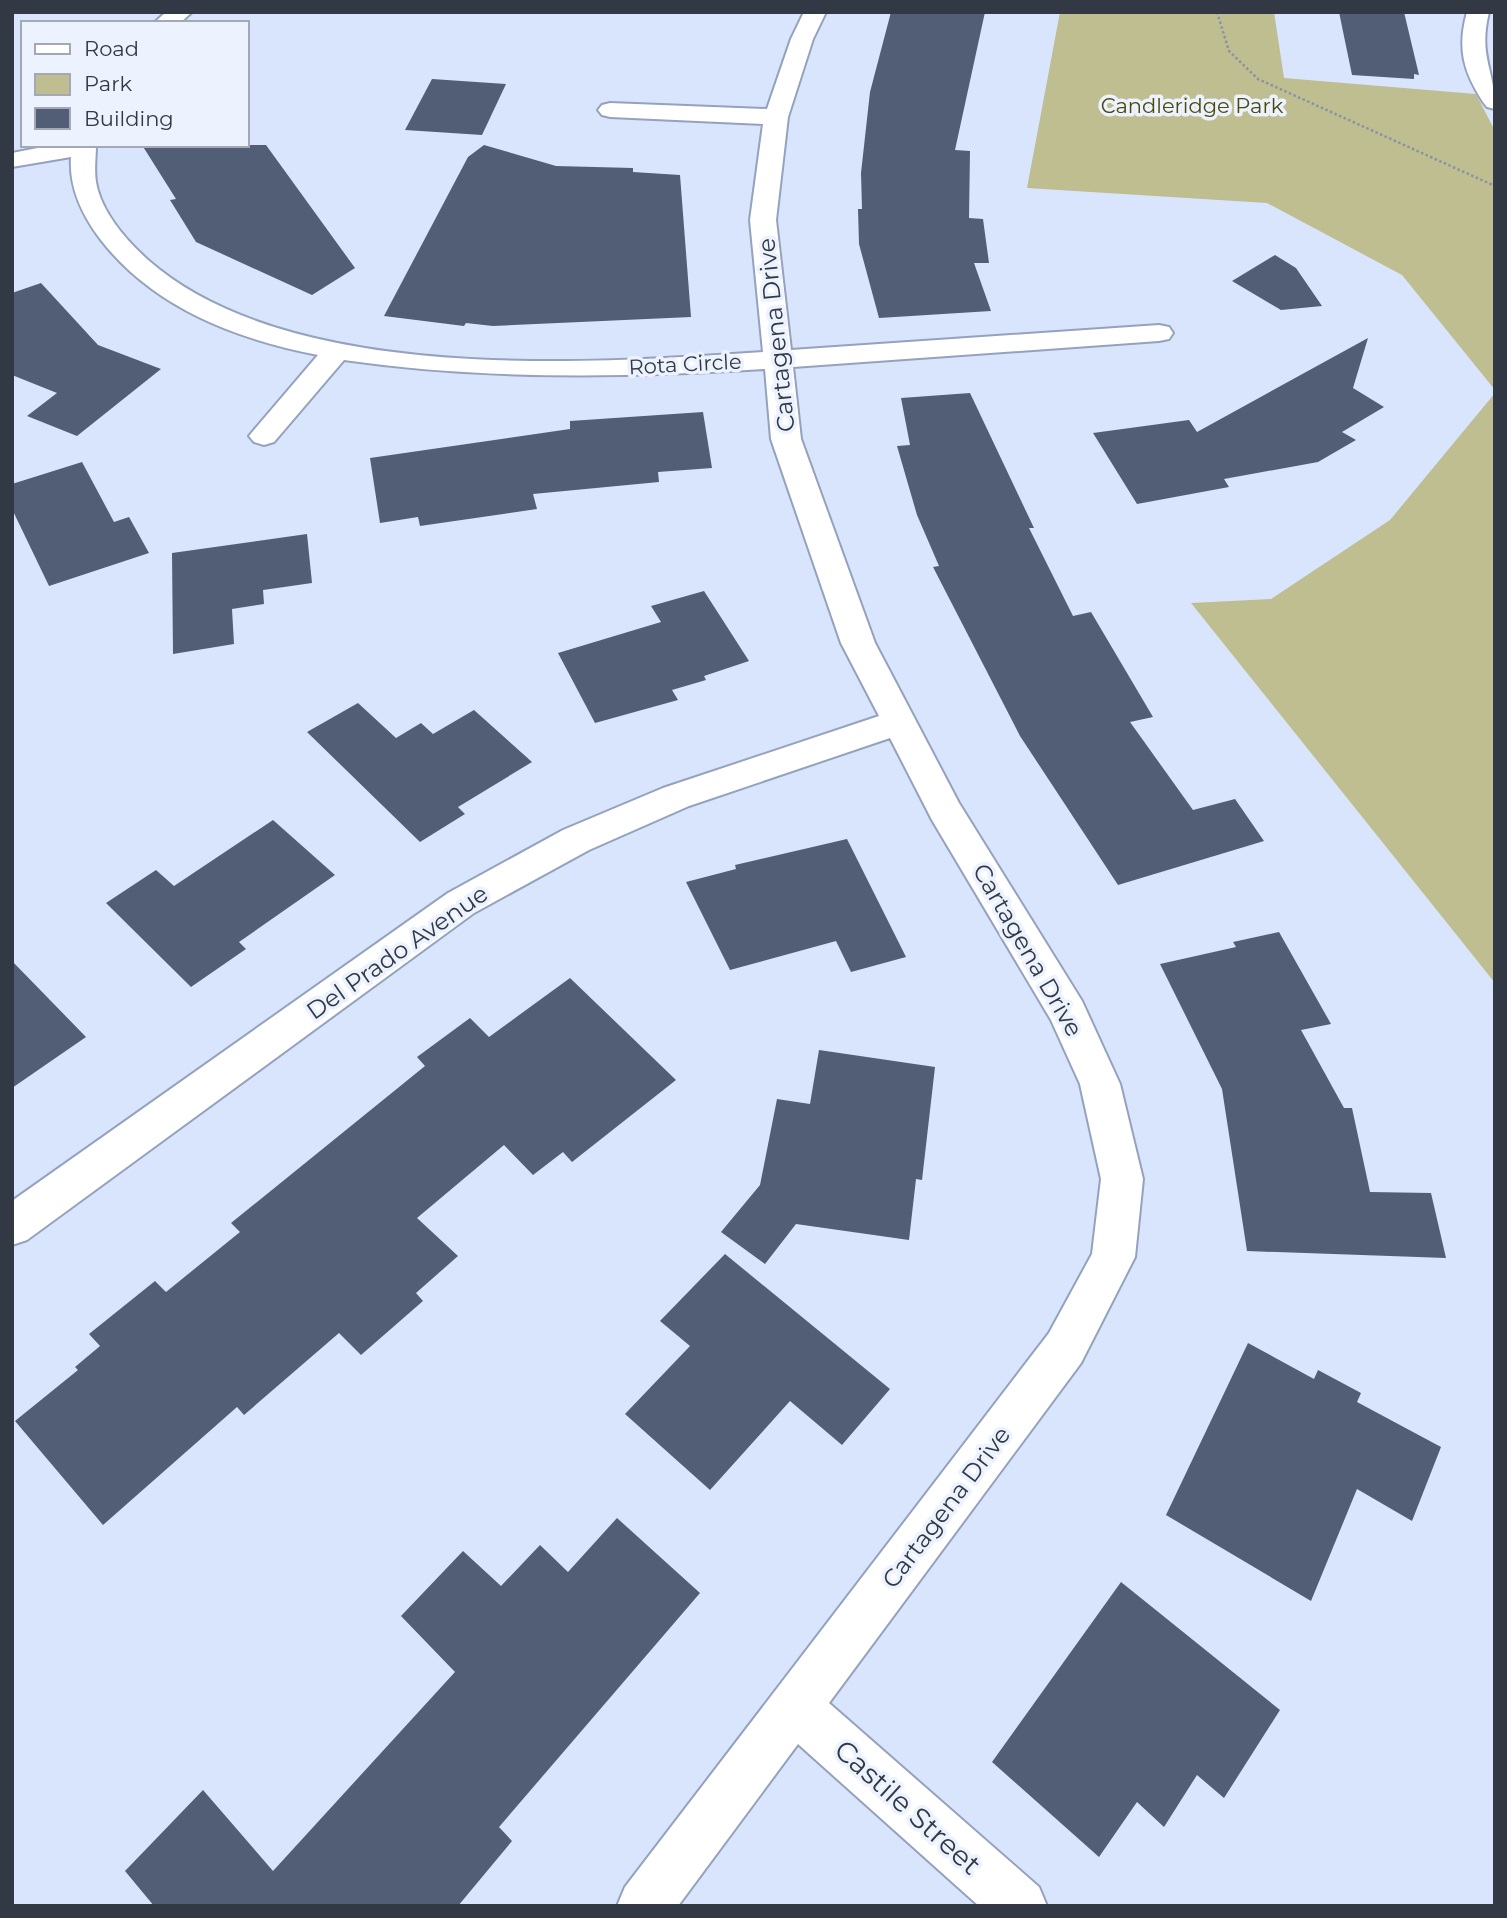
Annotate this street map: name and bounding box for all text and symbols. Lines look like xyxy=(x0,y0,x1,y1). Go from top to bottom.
legend xyxy=(21,21,248,147)
text: Road xyxy=(84,36,139,61)
text: Park xyxy=(84,71,132,96)
park label: Candleridge Park xyxy=(1101,93,1284,118)
text: Building xyxy=(84,106,174,131)
street label: Cartagena Drive xyxy=(751,237,801,433)
street label: Rota Circle xyxy=(628,349,742,379)
street label: Cartagena Drive xyxy=(967,858,1089,1042)
street label: Del Prado Avenue xyxy=(301,879,493,1025)
street label: Cartagena Drive xyxy=(876,1420,1016,1594)
street label: Castile Street xyxy=(828,1732,988,1882)

